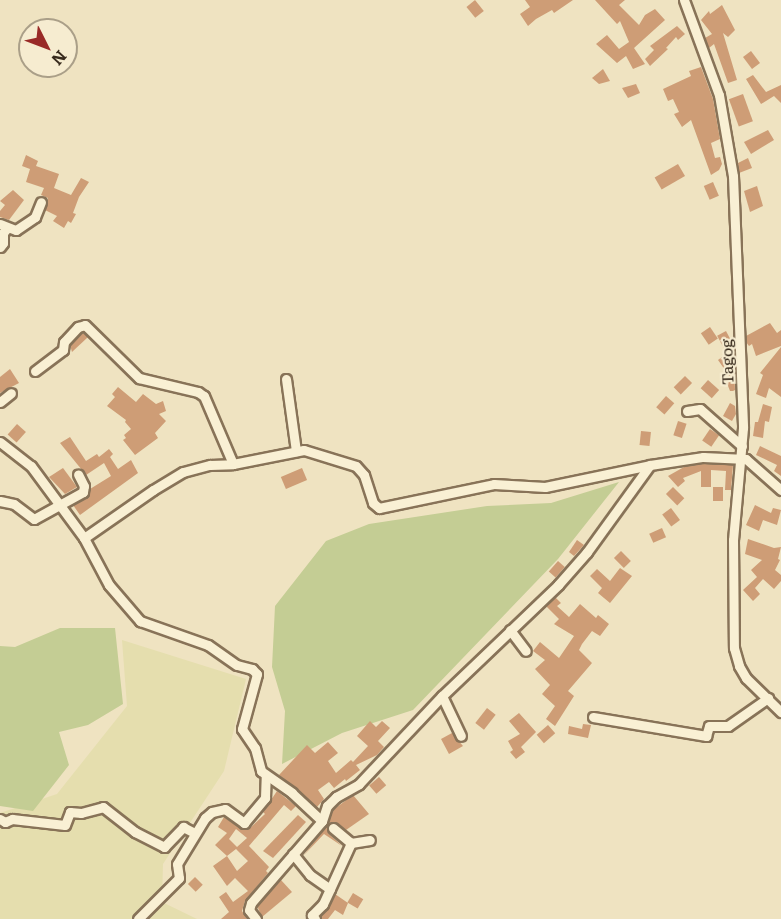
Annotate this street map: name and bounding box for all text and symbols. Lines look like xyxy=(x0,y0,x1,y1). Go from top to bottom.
north arrow xyxy=(18,18,78,78)
text: N xyxy=(46,46,73,72)
street label: Tagog xyxy=(716,339,736,385)

